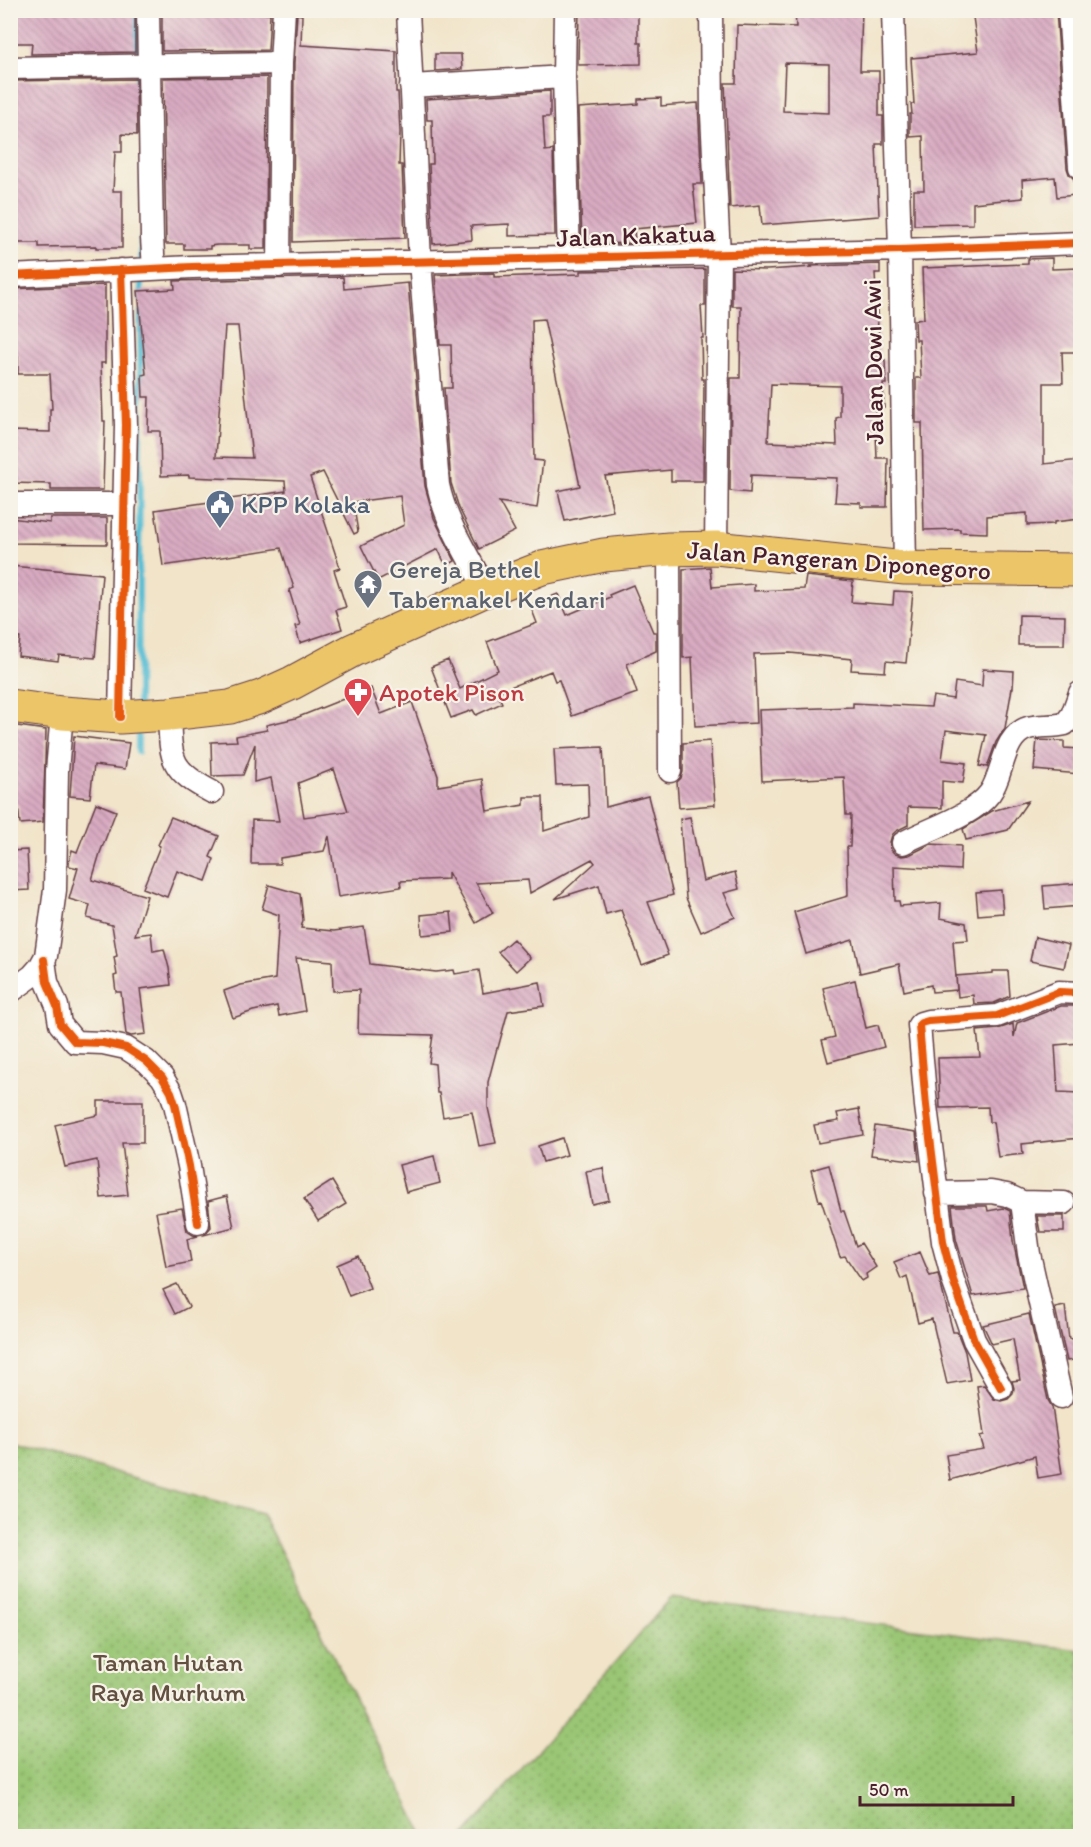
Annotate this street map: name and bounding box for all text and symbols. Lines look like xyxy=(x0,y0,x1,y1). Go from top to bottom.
street label: Jalan Kakatua xyxy=(556,216,717,254)
street label: Jalan Dowi Awi xyxy=(856,279,890,445)
public building icon: KPP Kolaka xyxy=(204,488,236,530)
place label: KPP Kolaka xyxy=(241,488,371,520)
street label: Jalan Pangeran Diponegoro xyxy=(686,533,992,587)
place label: Gereja Bethel Tabernakel Kendari xyxy=(389,553,605,615)
temple icon: Gereja Bethel Tabernakel Kendari xyxy=(352,568,384,610)
pharmacy icon: Apotek Pison xyxy=(342,676,374,718)
place label: Apotek Pison xyxy=(379,676,524,708)
park label: Taman Hutan Raya Murhum xyxy=(90,1646,246,1708)
scale bar xyxy=(860,1769,1013,1807)
text: 50 m xyxy=(869,1779,909,1801)

